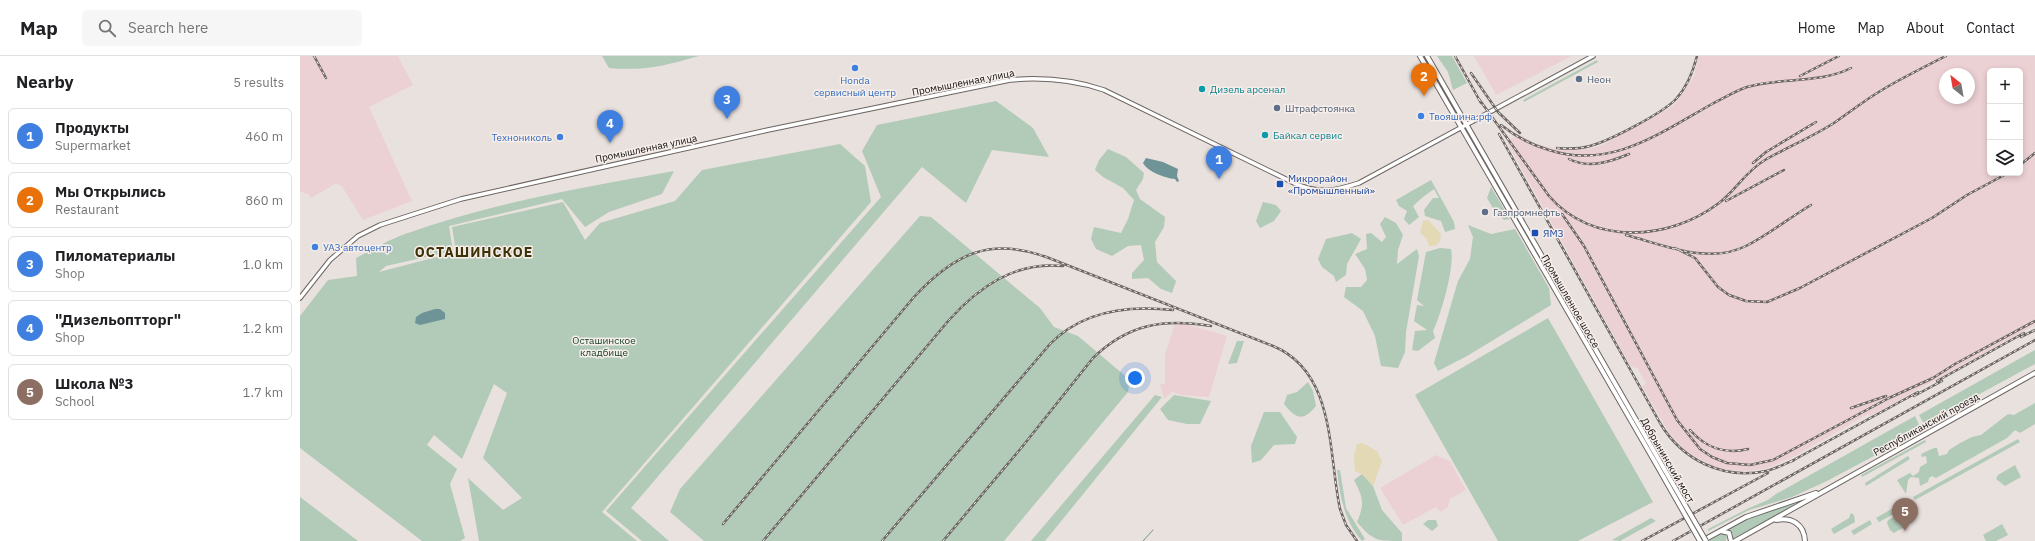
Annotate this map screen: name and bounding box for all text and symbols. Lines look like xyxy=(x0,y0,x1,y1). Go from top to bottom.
search box xyxy=(82,10,362,46)
text: Map xyxy=(20,16,58,40)
icon: search xyxy=(96,17,118,39)
text: Search here xyxy=(128,18,208,37)
text: Home xyxy=(1798,19,1835,37)
text: Map xyxy=(1857,19,1884,37)
text: About xyxy=(1906,19,1944,37)
text: Contact xyxy=(1966,19,2015,37)
marker: Honda сервисный центр xyxy=(850,63,860,73)
pin: 2 xyxy=(1411,63,1437,96)
street label: Промышленная улица xyxy=(911,66,1016,99)
north arrow xyxy=(1939,68,1975,104)
map controls xyxy=(1987,68,2023,176)
button: + xyxy=(1987,68,2023,104)
text: Nearby xyxy=(16,71,74,93)
place label: Неон xyxy=(1587,73,1611,86)
text: 5 results xyxy=(233,74,284,91)
place label: Honda сервисный центр xyxy=(814,74,896,99)
marker: Неон xyxy=(1574,74,1584,84)
place label: Дизель арсенал xyxy=(1210,83,1285,96)
marker: Дизель арсенал xyxy=(1197,84,1207,94)
pin: 3 xyxy=(714,86,740,119)
place label: Штрафстоянка xyxy=(1285,102,1356,115)
marker: Штрафстоянка xyxy=(1272,103,1282,113)
button: − xyxy=(1987,104,2023,140)
pin: 4 xyxy=(597,110,623,143)
place label: Твояшина.рф xyxy=(1429,110,1492,123)
marker: Твояшина.рф xyxy=(1416,111,1426,121)
text: Продукты xyxy=(55,118,129,137)
text: 1 xyxy=(26,128,34,145)
text: 460 m xyxy=(245,128,283,145)
place label: Байкал сервис xyxy=(1273,129,1342,142)
marker: Байкал сервис xyxy=(1260,130,1270,140)
place label: Технониколь xyxy=(492,131,552,144)
street label: Промышленная улица xyxy=(594,131,699,166)
marker: Технониколь xyxy=(555,132,565,142)
text: Supermarket xyxy=(55,137,131,154)
button: layers xyxy=(1987,140,2023,176)
pin: 1 xyxy=(1206,146,1232,179)
place label: Микрорайон «Промышленный» xyxy=(1288,172,1375,197)
marker: Микрорайон «Промышленный» xyxy=(1275,179,1285,189)
text: Мы Открылись xyxy=(55,182,166,201)
text: 2 xyxy=(26,192,34,209)
text: 860 m xyxy=(245,192,283,209)
text: Restaurant xyxy=(55,201,119,218)
place label: Газпромнефть xyxy=(1493,206,1560,219)
marker: Газпромнефть xyxy=(1480,207,1490,217)
place label: ЯМЗ xyxy=(1543,227,1564,240)
marker: ЯМЗ xyxy=(1530,228,1540,238)
place label: УАЗ автоцентр xyxy=(323,241,392,254)
marker: УАЗ автоцентр xyxy=(310,242,320,252)
district label: ОСТАШИНСКОЕ xyxy=(415,243,533,261)
text: Пиломатериалы xyxy=(55,246,175,265)
street label: Промышленное шоссе xyxy=(1538,252,1603,351)
text: 3 xyxy=(26,256,34,273)
text: 1.0 km xyxy=(243,256,283,273)
text: Shop xyxy=(55,265,85,282)
text: "Дизельоптторг" xyxy=(55,310,181,329)
text: 4 xyxy=(26,320,34,337)
text: 1.2 km xyxy=(243,320,283,337)
text: Shop xyxy=(55,329,85,346)
park label: Осташинское кладбище xyxy=(572,334,636,359)
your location xyxy=(1125,368,1145,388)
text: Школа №3 xyxy=(55,374,134,393)
text: 5 xyxy=(26,384,34,401)
text: 1.7 km xyxy=(243,384,283,401)
street label: Республиканский проезд xyxy=(1871,390,1981,459)
text: School xyxy=(55,393,95,410)
street label: Добрынинский мост xyxy=(1638,415,1697,505)
pin: 5 xyxy=(1892,498,1918,531)

